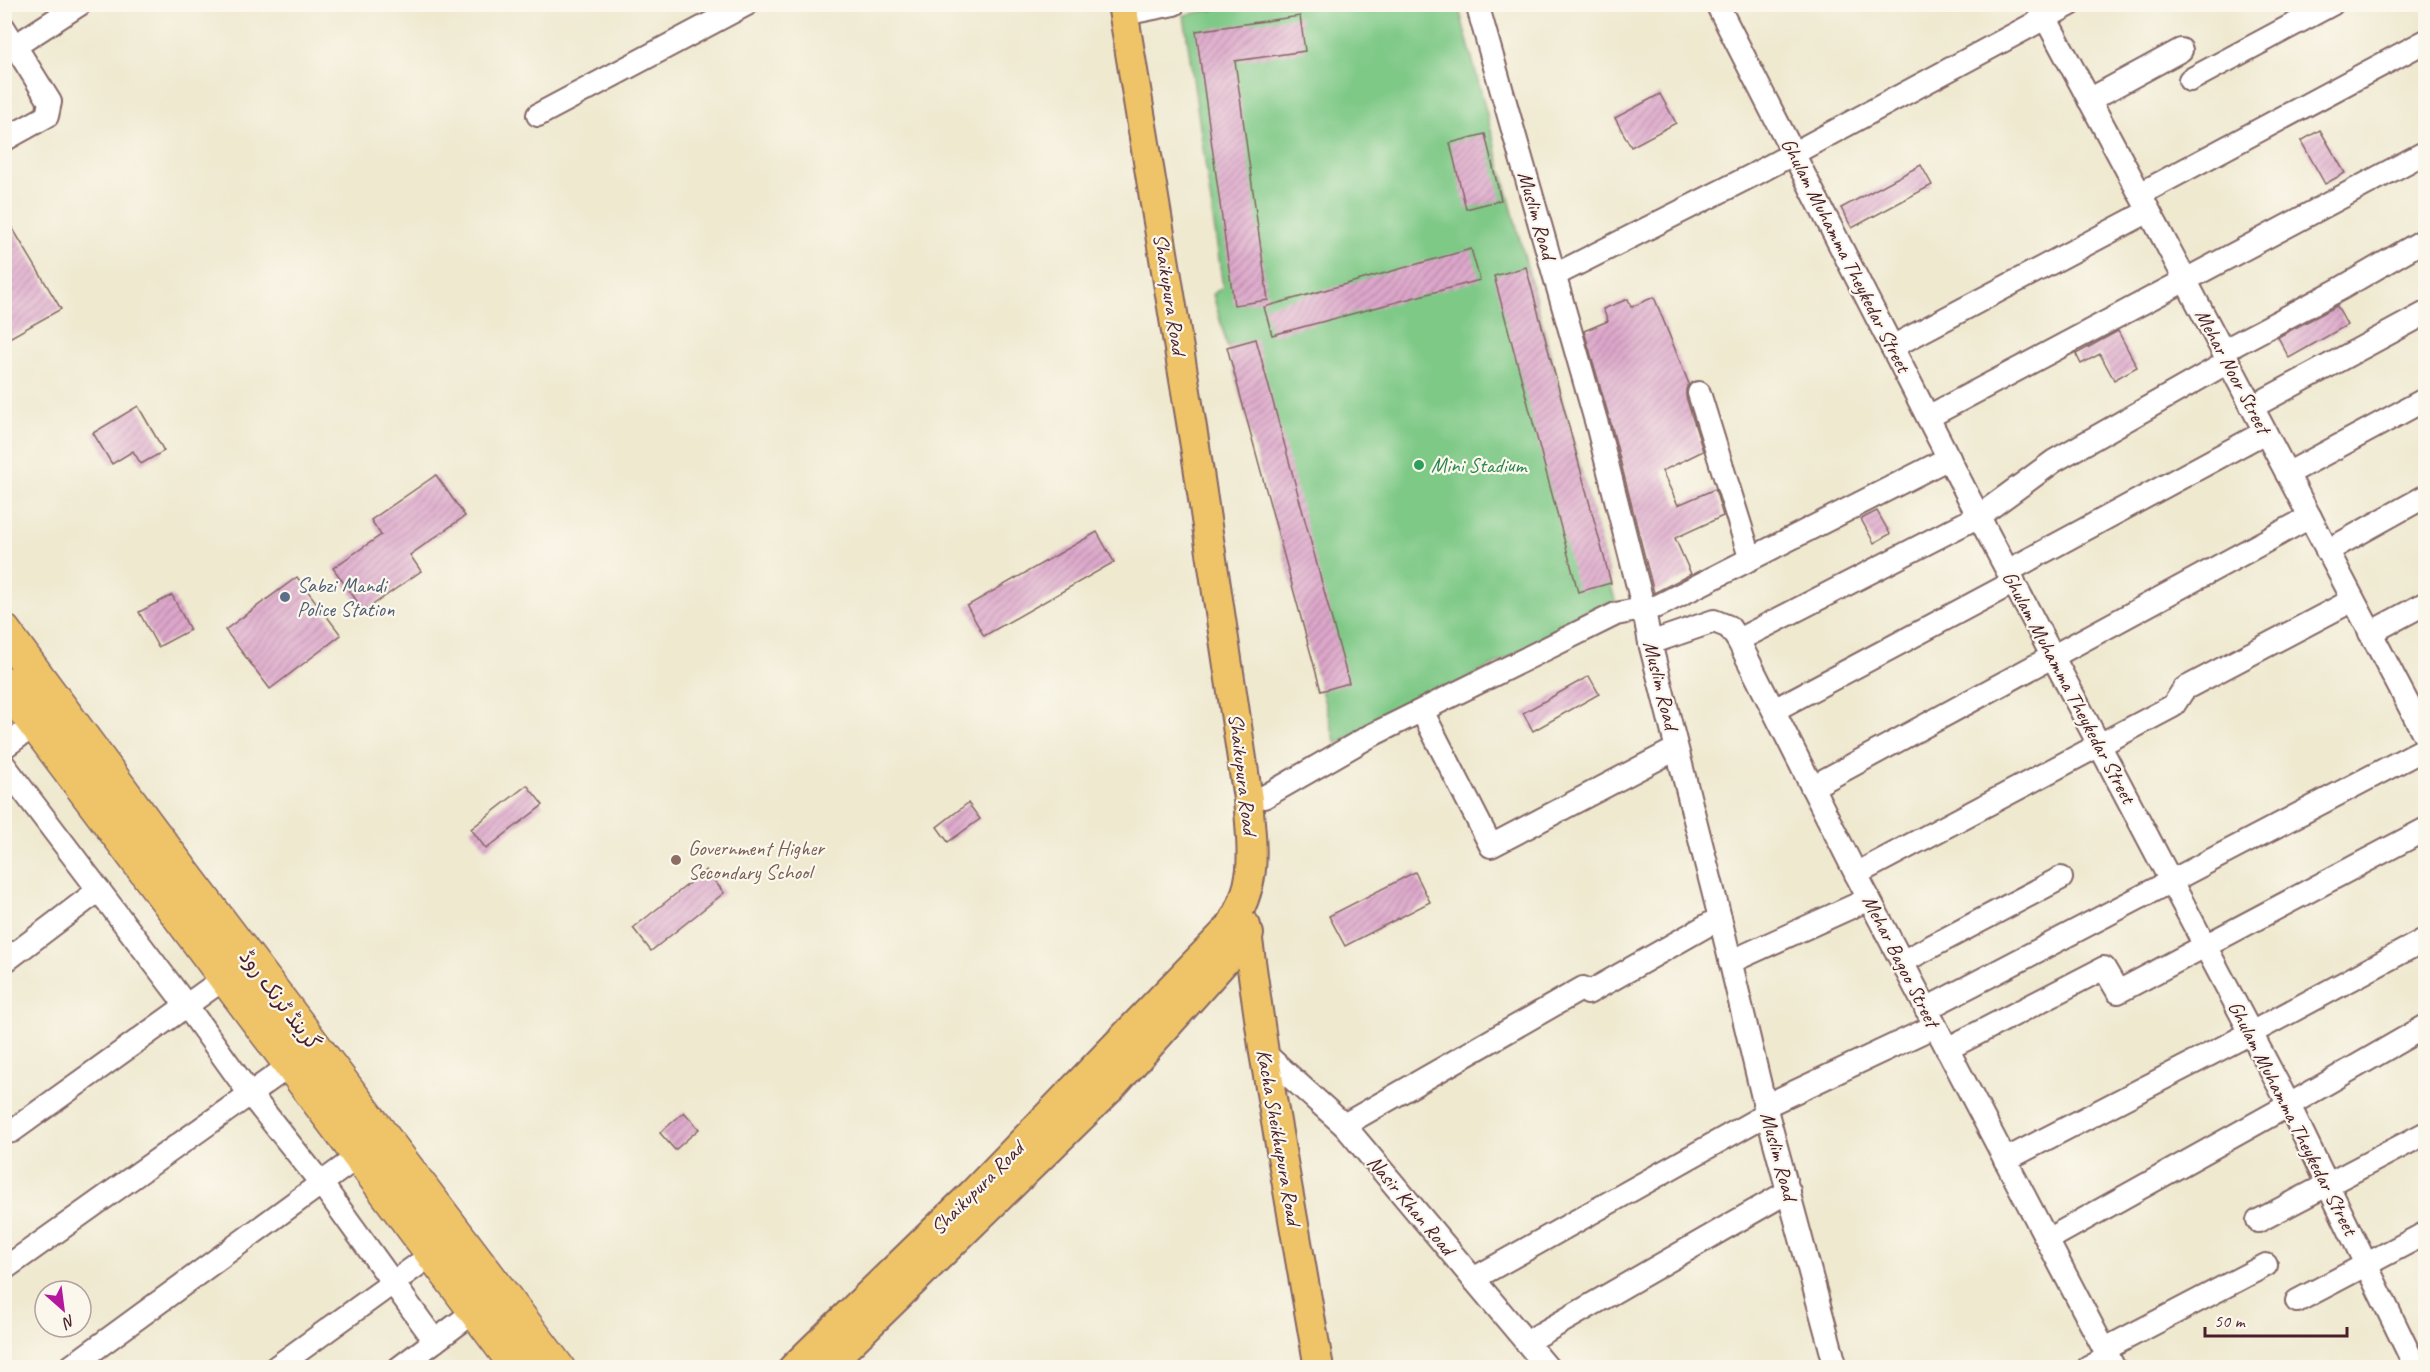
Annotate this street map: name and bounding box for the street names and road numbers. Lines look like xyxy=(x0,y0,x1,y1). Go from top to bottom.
street label: Ghulam Muhamma Theykedar Street xyxy=(1775,133,1917,378)
street label: Muslim Road xyxy=(1512,168,1563,265)
street label: Shaikupura Road xyxy=(1148,232,1193,360)
street label: Mehar Noor Street xyxy=(2189,304,2278,440)
street label: Ghulam Muhamma Theykedar Street xyxy=(1997,566,2142,810)
street label: Muslim Road xyxy=(1637,638,1685,735)
street label: Shaikupura Road xyxy=(1223,712,1264,840)
street label: Mehar Bagoo Street xyxy=(1857,891,1947,1034)
street label: گرینڈ ٹرنک روڈ xyxy=(234,944,326,1056)
street label: Ghulam Muhamma Theykedar Street xyxy=(2222,996,2364,1241)
street label: Kacha Sheikhupura Road xyxy=(1251,1047,1308,1230)
street label: Muslim Road xyxy=(1755,1109,1804,1206)
street label: Shaikupura Road xyxy=(925,1133,1032,1240)
street label: Nasir Khan Road xyxy=(1362,1150,1463,1263)

